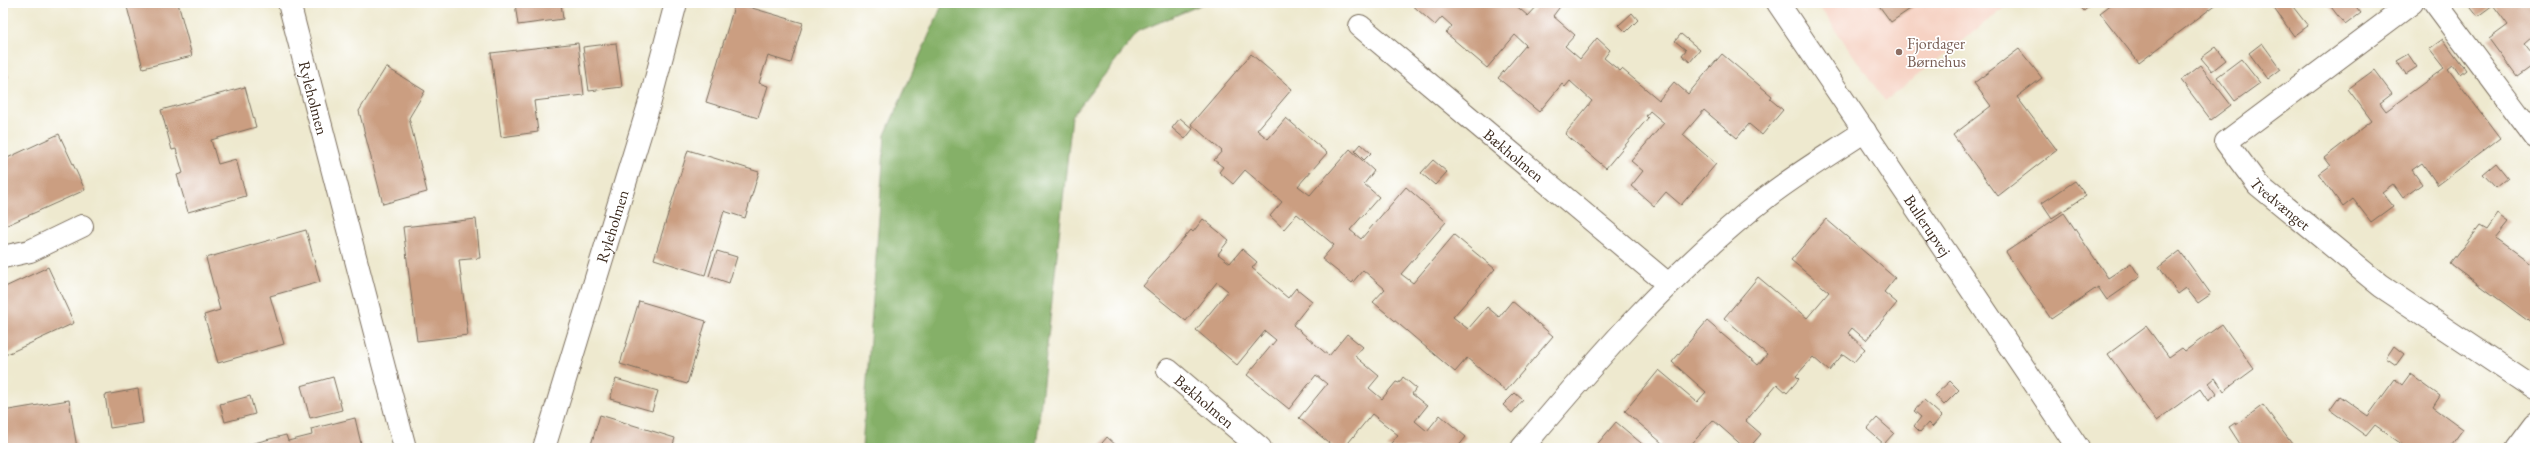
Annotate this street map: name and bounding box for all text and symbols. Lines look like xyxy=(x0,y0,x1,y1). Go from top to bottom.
place label: Fjordager Børnehus xyxy=(1907,33,1966,72)
marker: Fjordager Børnehus xyxy=(1894,47,1904,57)
street label: Ryleholmen xyxy=(294,59,333,138)
street label: Bækholmen xyxy=(1479,124,1549,187)
street label: Tvedvænget xyxy=(2245,173,2315,235)
street label: Ryleholmen xyxy=(591,187,634,265)
street label: Bullerupvej xyxy=(1899,191,1956,260)
street label: Bækholmen xyxy=(1170,370,1239,433)

